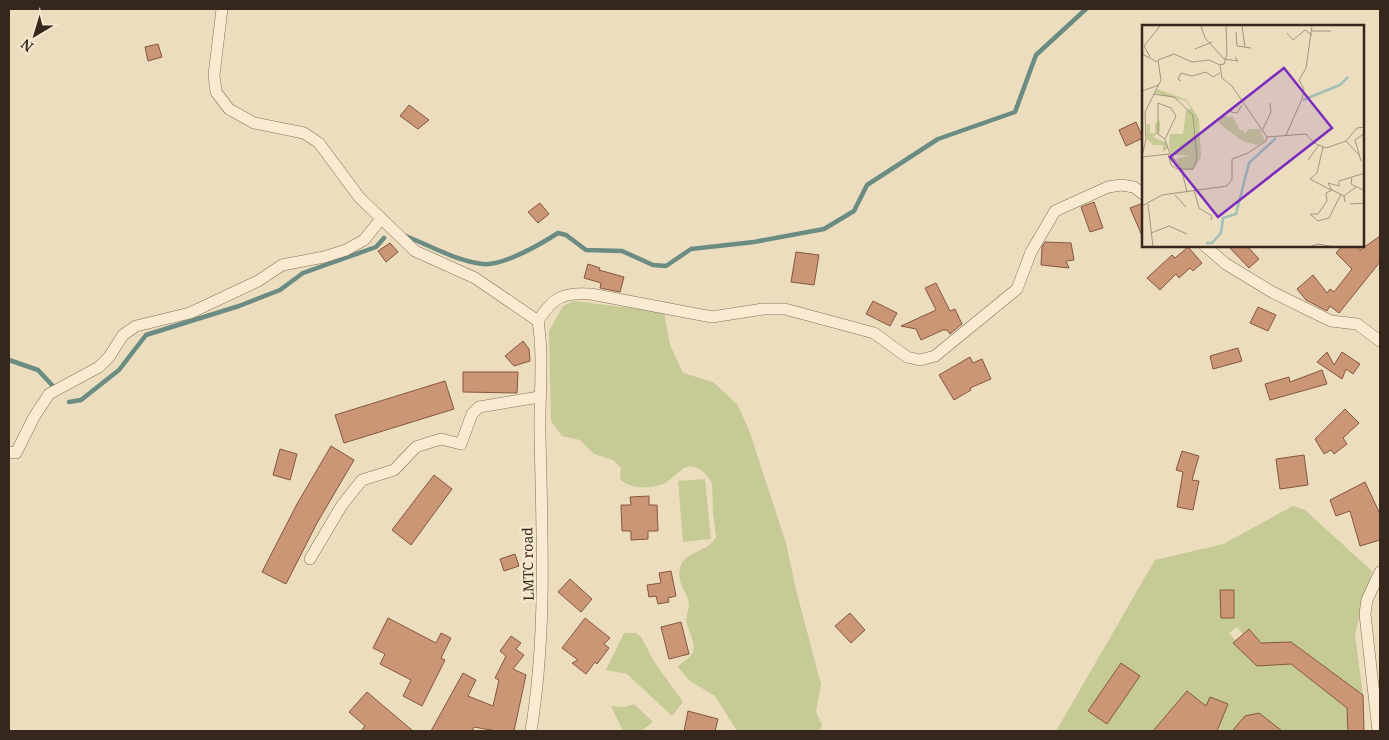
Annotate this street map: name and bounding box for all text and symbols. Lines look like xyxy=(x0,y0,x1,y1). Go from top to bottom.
north arrow xyxy=(10,10,60,60)
inset map xyxy=(1142,25,1364,248)
text: N xyxy=(16,35,37,57)
street label: LMTC road xyxy=(517,527,538,601)

